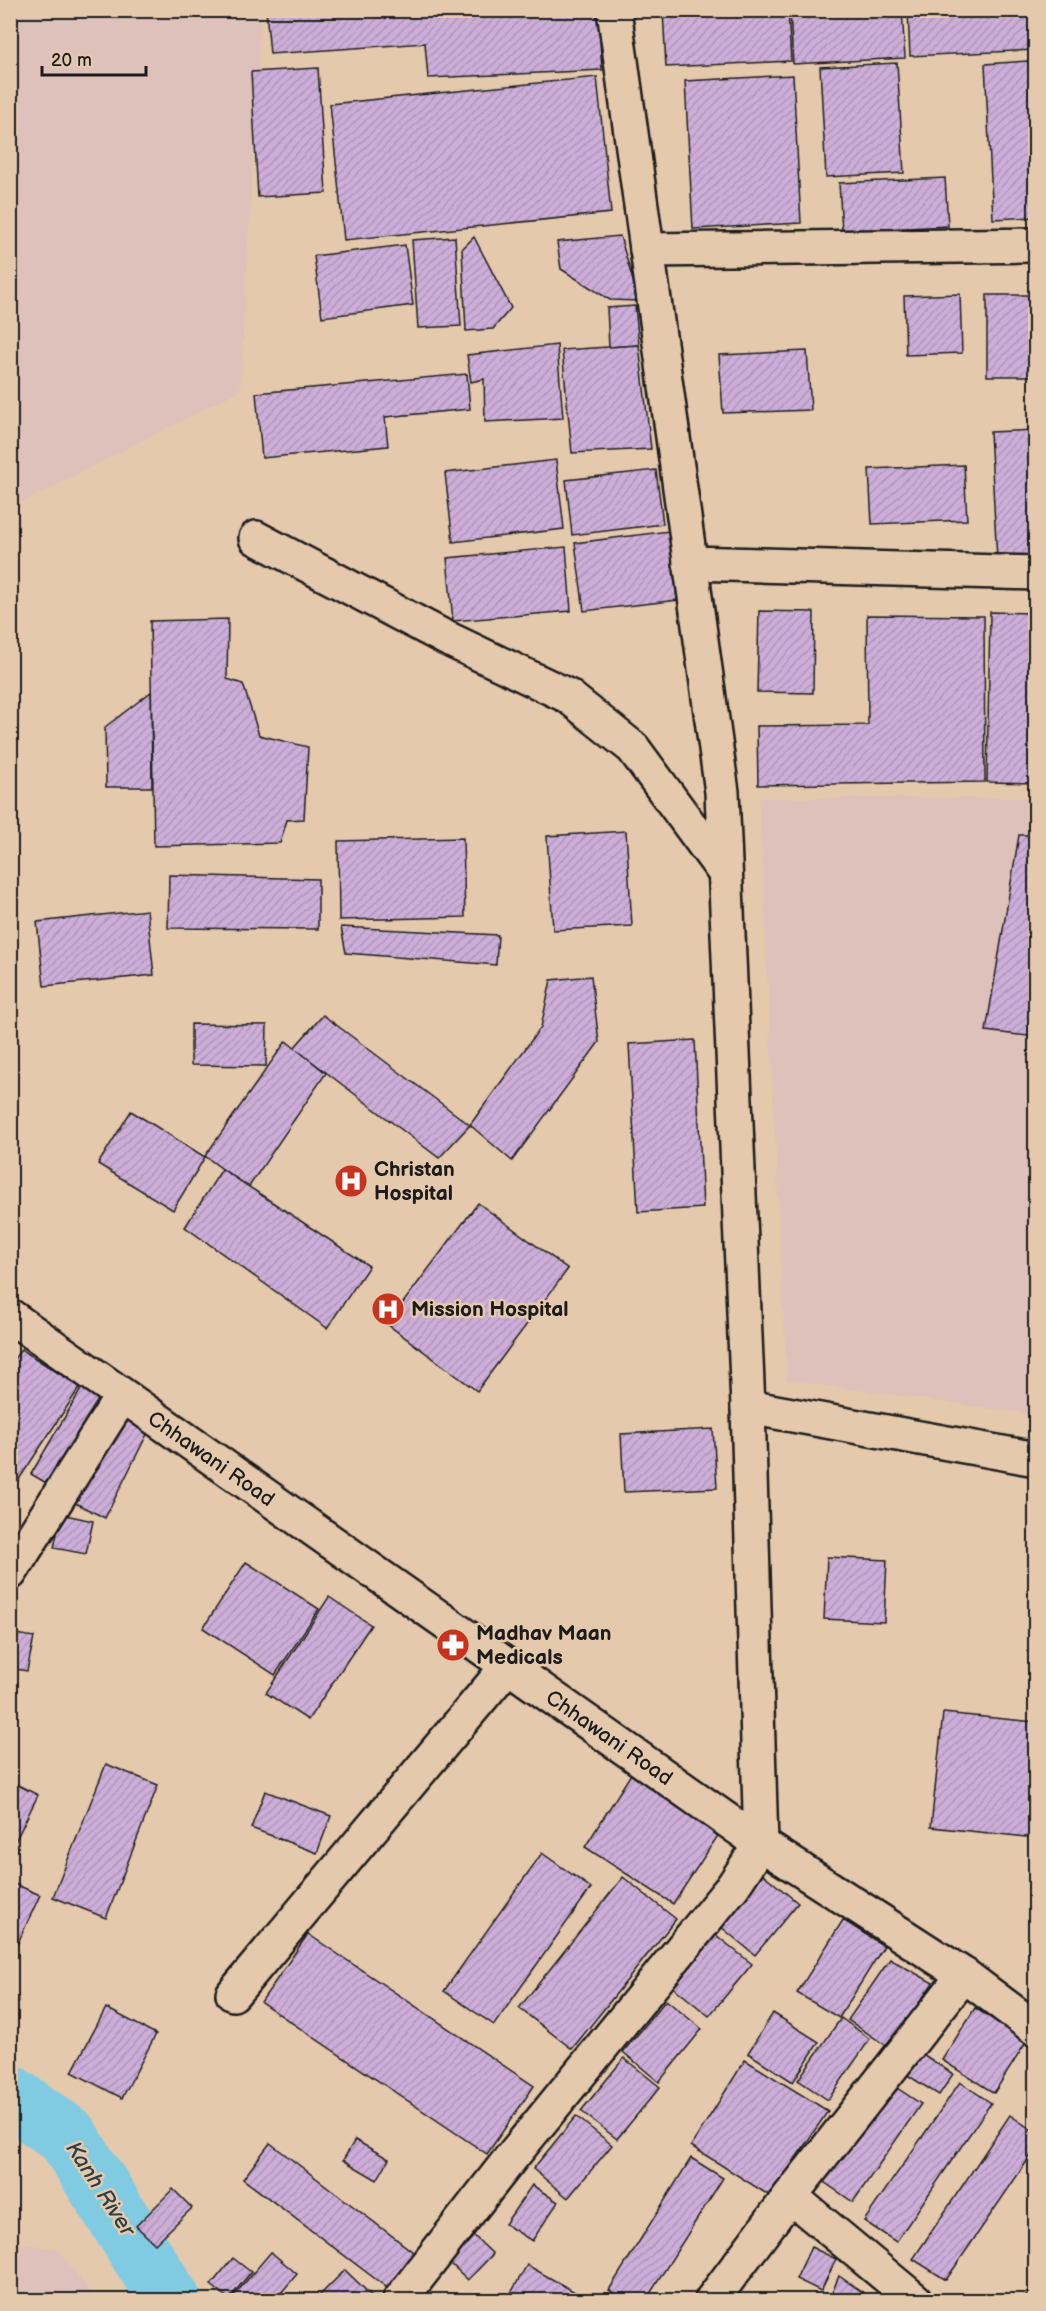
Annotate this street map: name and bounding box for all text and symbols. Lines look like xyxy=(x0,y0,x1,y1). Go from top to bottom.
scale bar xyxy=(42,39,146,77)
text: 20 m xyxy=(51,50,92,71)
place label: Christan Hospital xyxy=(374,1157,455,1206)
hospital icon: Christan Hospital xyxy=(333,1163,369,1199)
hospital icon: Mission Hospital xyxy=(370,1291,406,1327)
place label: Mission Hospital xyxy=(411,1297,568,1322)
street label: Chhawani Road xyxy=(143,1406,279,1512)
place label: Madhav Maan Medicals xyxy=(476,1621,612,1670)
pharmacy icon: Madhav Maan Medicals xyxy=(435,1627,471,1663)
street label: Chhawani Road xyxy=(541,1685,677,1791)
water label: Kanh River xyxy=(59,2137,142,2243)

